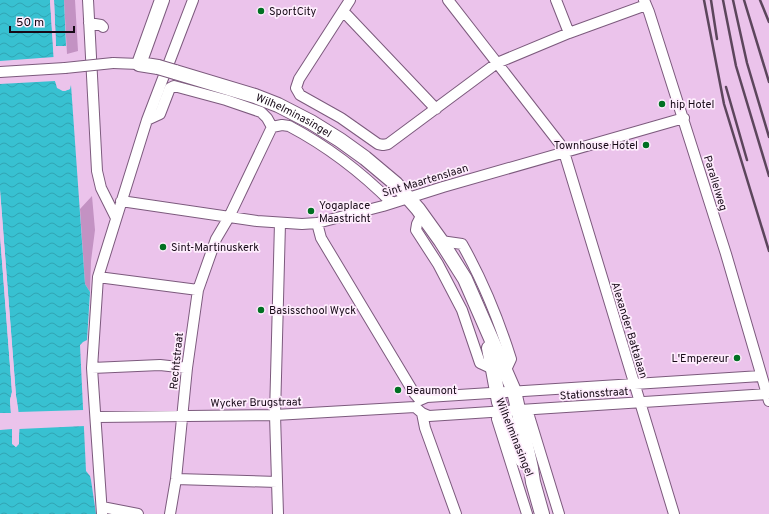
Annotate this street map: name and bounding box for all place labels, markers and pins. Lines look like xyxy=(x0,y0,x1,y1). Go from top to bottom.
place label: SportCity xyxy=(269,5,317,19)
marker: SportCity xyxy=(256,6,266,16)
place label: hip Hotel xyxy=(670,98,714,112)
marker: hip Hotel xyxy=(657,99,667,109)
place label: Townhouse Hotel xyxy=(554,139,638,153)
marker: Townhouse Hotel xyxy=(641,140,651,150)
place label: Yogaplace Maastricht xyxy=(319,199,371,226)
marker: Yogaplace Maastricht xyxy=(306,206,316,216)
place label: Sint-Martinuskerk xyxy=(171,241,259,255)
marker: Sint-Martinuskerk xyxy=(158,242,168,252)
place label: Basisschool Wyck xyxy=(269,304,356,318)
marker: Basisschool Wyck xyxy=(256,305,266,315)
place label: L'Empereur xyxy=(672,352,730,366)
marker: L'Empereur xyxy=(732,353,742,363)
place label: Beaumont xyxy=(406,384,457,398)
marker: Beaumont xyxy=(393,385,403,395)

